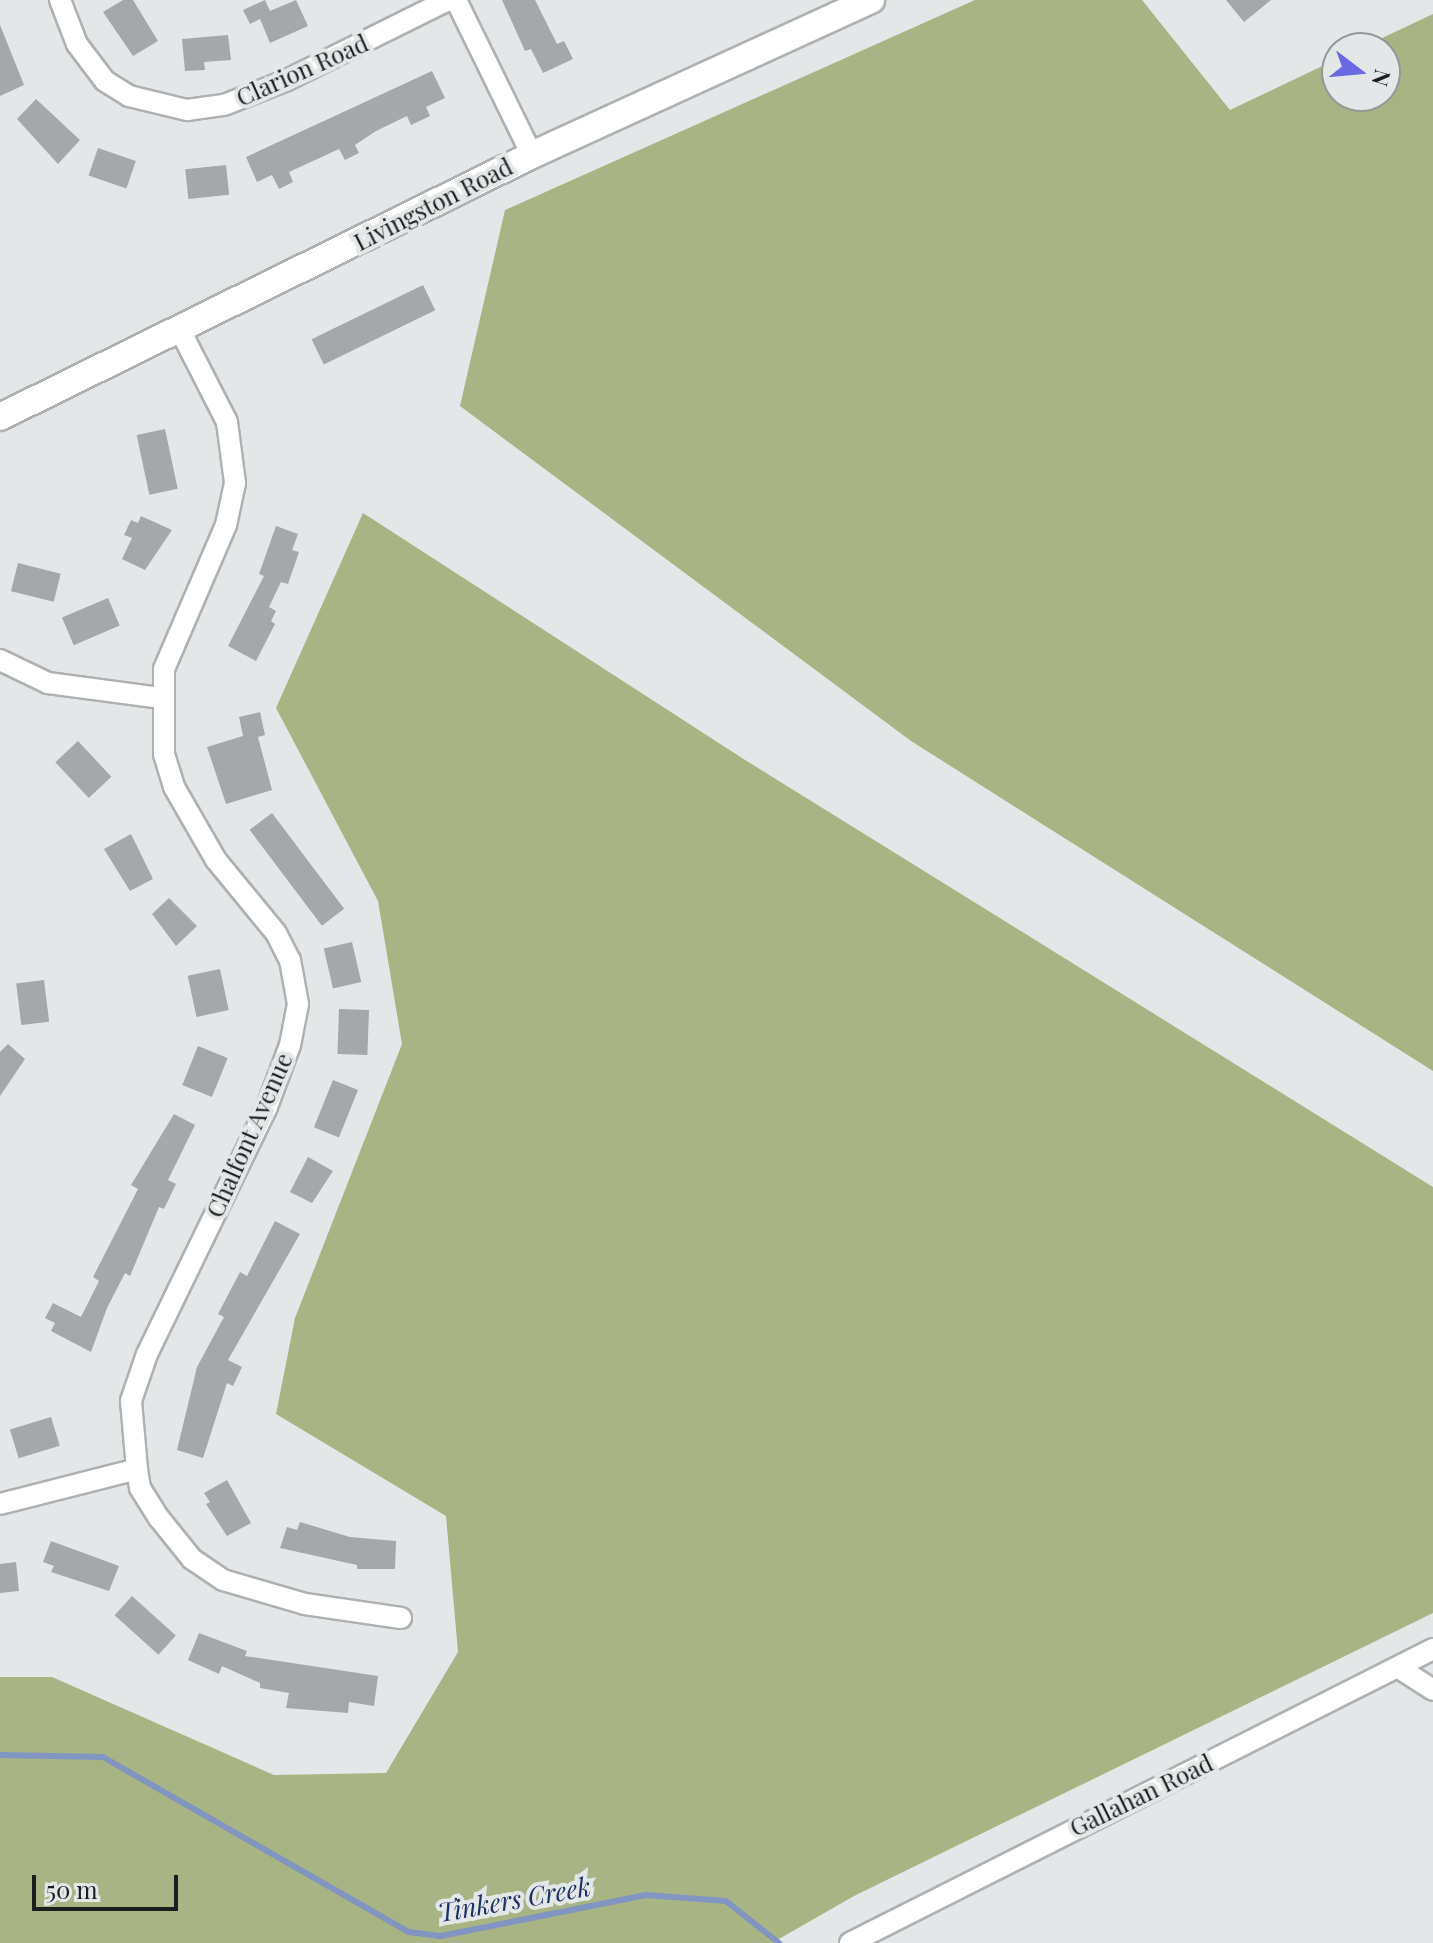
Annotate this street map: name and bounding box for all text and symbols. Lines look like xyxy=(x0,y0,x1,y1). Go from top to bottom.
street label: Clarion Road xyxy=(232,28,372,112)
north arrow xyxy=(1321,32,1401,112)
text: N xyxy=(1366,66,1399,90)
street label: Livingston Road xyxy=(349,152,517,256)
street label: Chalfont Avenue xyxy=(200,1048,298,1222)
street label: Gallahan Road xyxy=(1065,1748,1217,1842)
scale bar xyxy=(36,1859,182,1909)
water label: Tinkers Creek xyxy=(435,1870,593,1928)
text: 50 m xyxy=(46,1873,98,1905)

